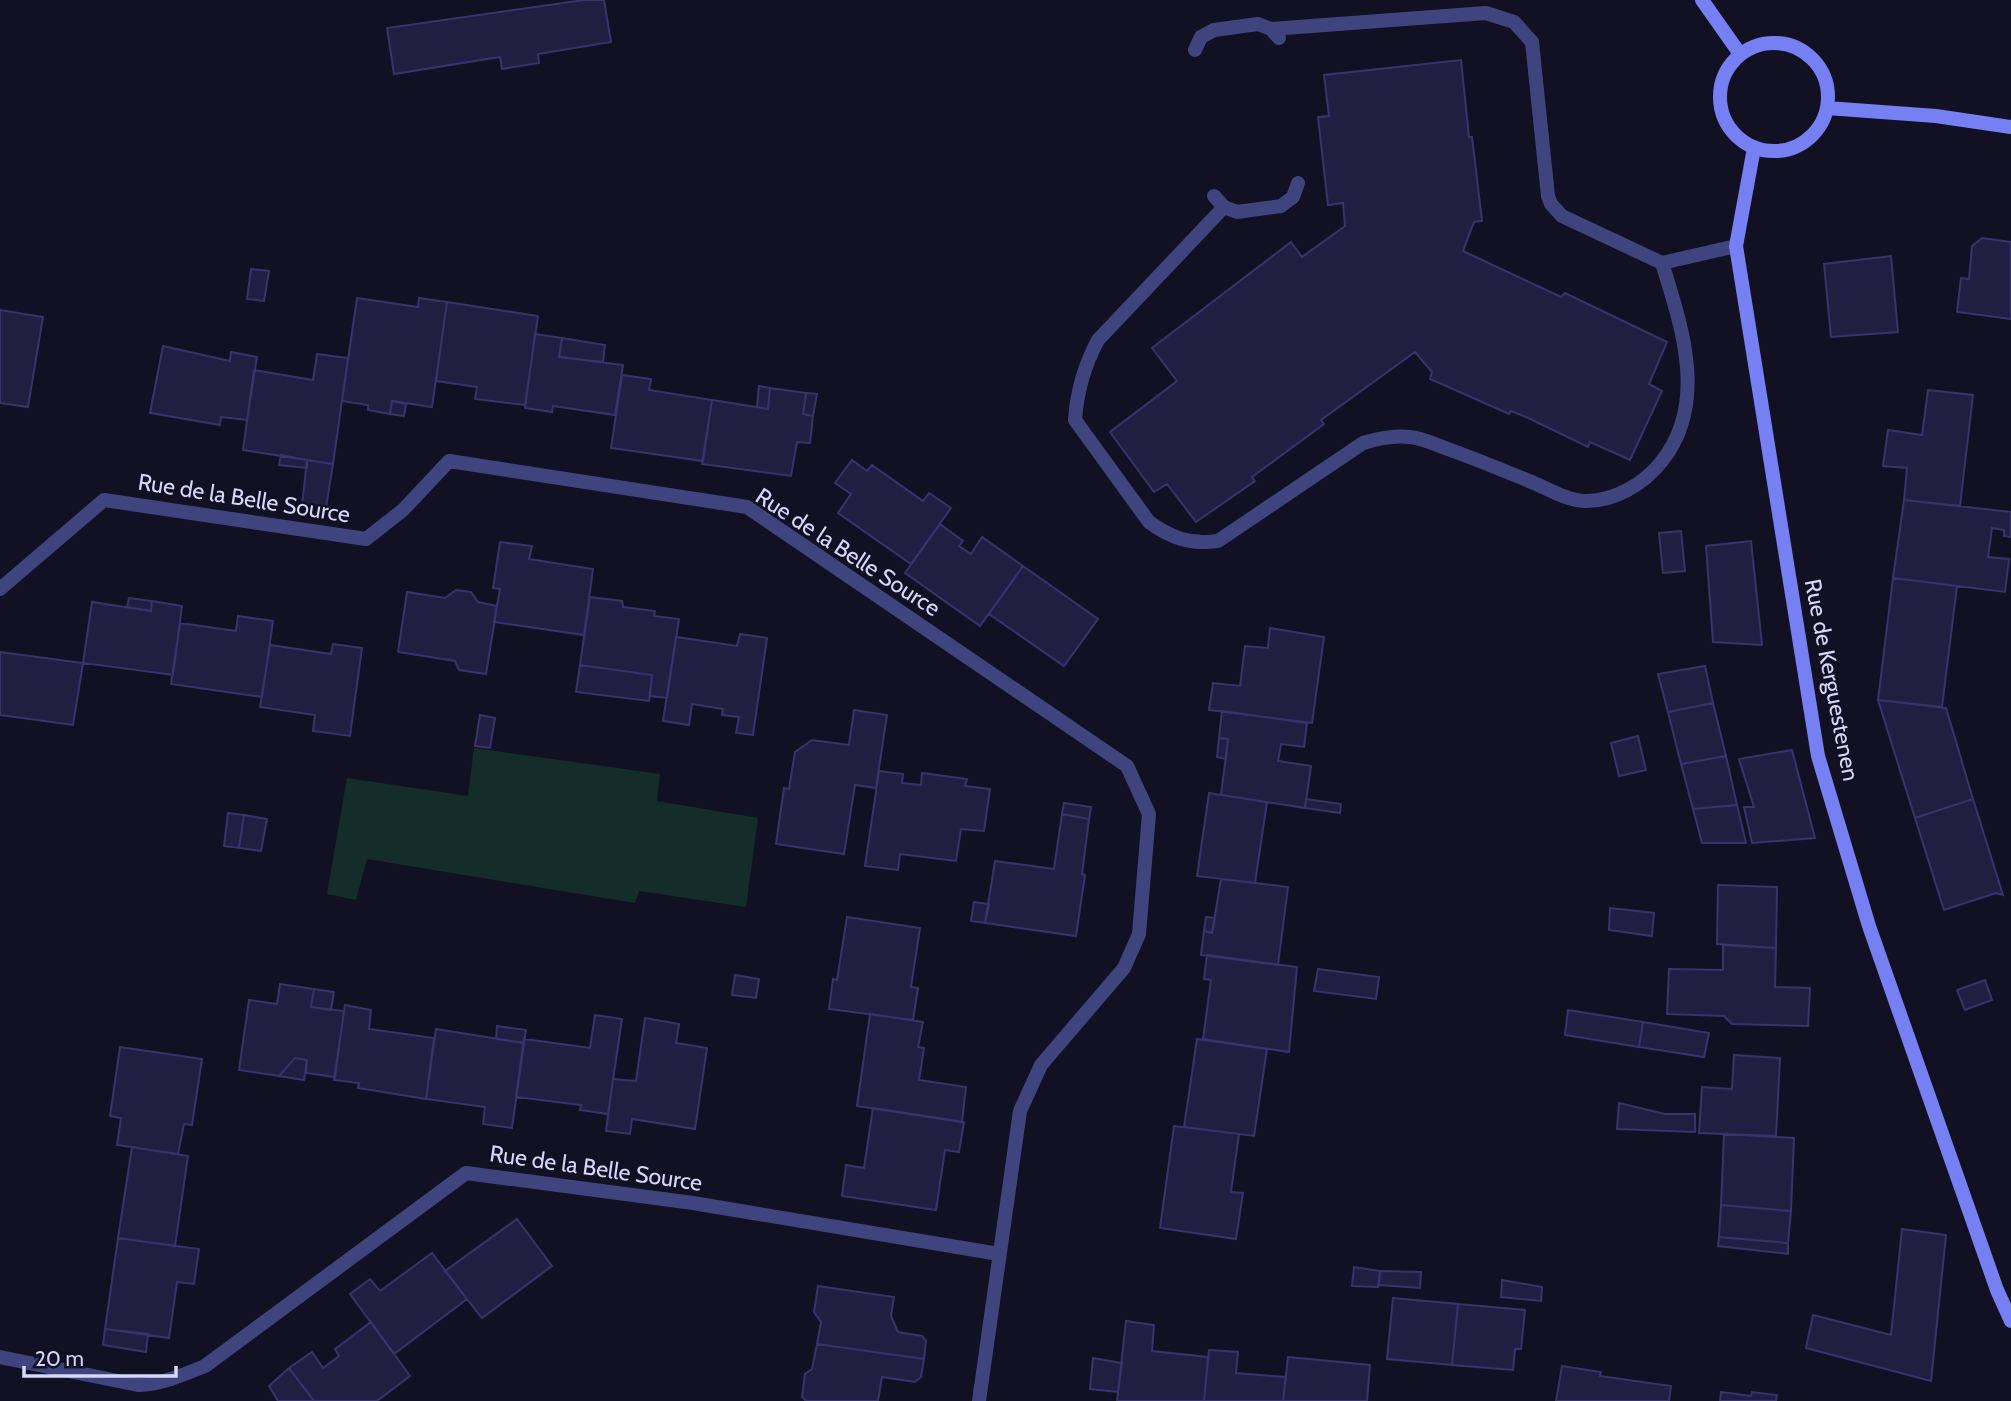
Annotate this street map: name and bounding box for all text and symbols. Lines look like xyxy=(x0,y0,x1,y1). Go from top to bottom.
street label: Rue de la Belle Source xyxy=(136,467,352,529)
street label: Rue de la Belle Source xyxy=(751,482,946,622)
street label: Rue de Kerguestenen xyxy=(1799,577,1865,783)
street label: Rue de la Belle Source xyxy=(488,1139,704,1197)
scale bar xyxy=(24,1334,177,1378)
text: 20 m xyxy=(35,1346,84,1371)

